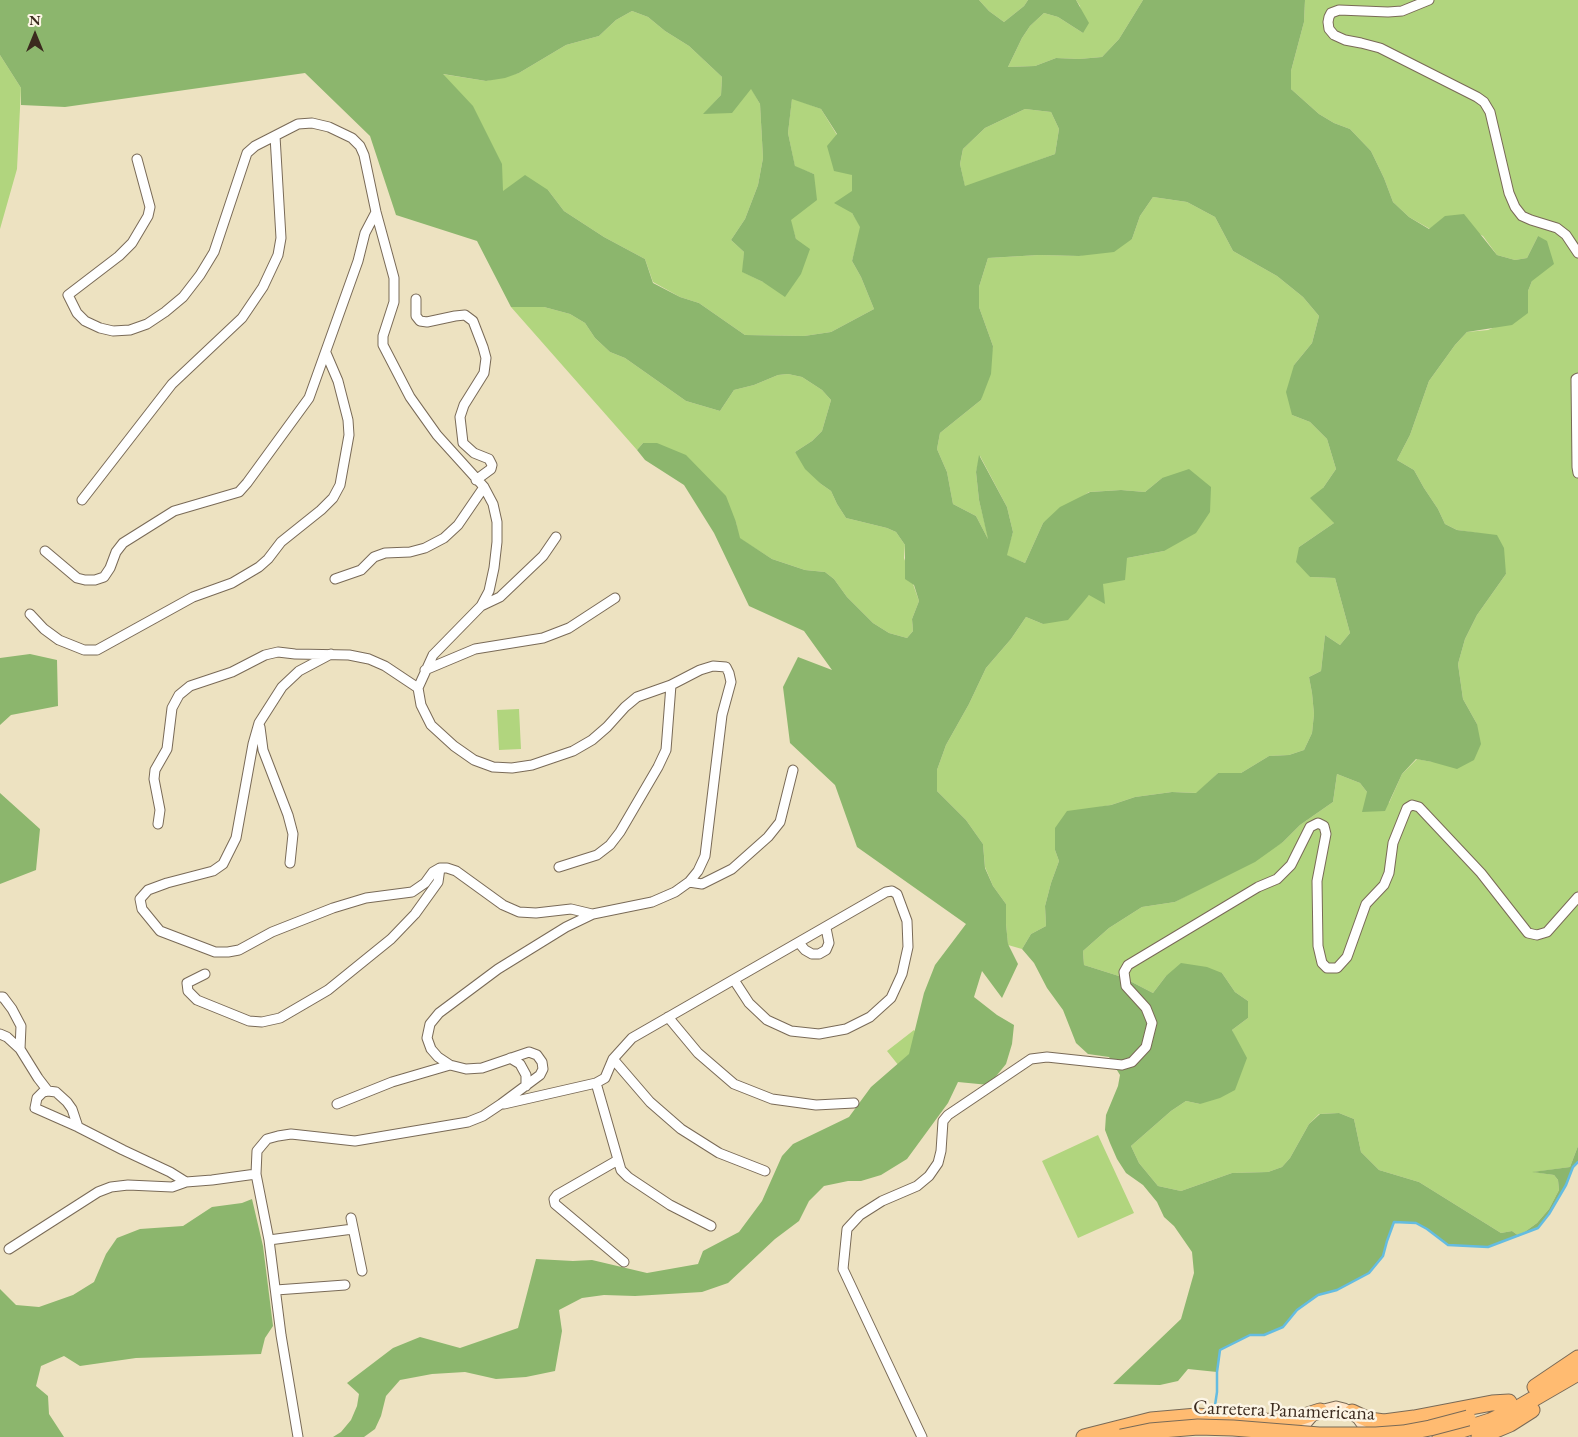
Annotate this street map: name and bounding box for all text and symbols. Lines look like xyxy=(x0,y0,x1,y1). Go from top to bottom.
north arrow xyxy=(10,10,60,60)
text: N xyxy=(29,11,41,29)
street label: Carretera Panamericana xyxy=(1193,1396,1375,1426)

